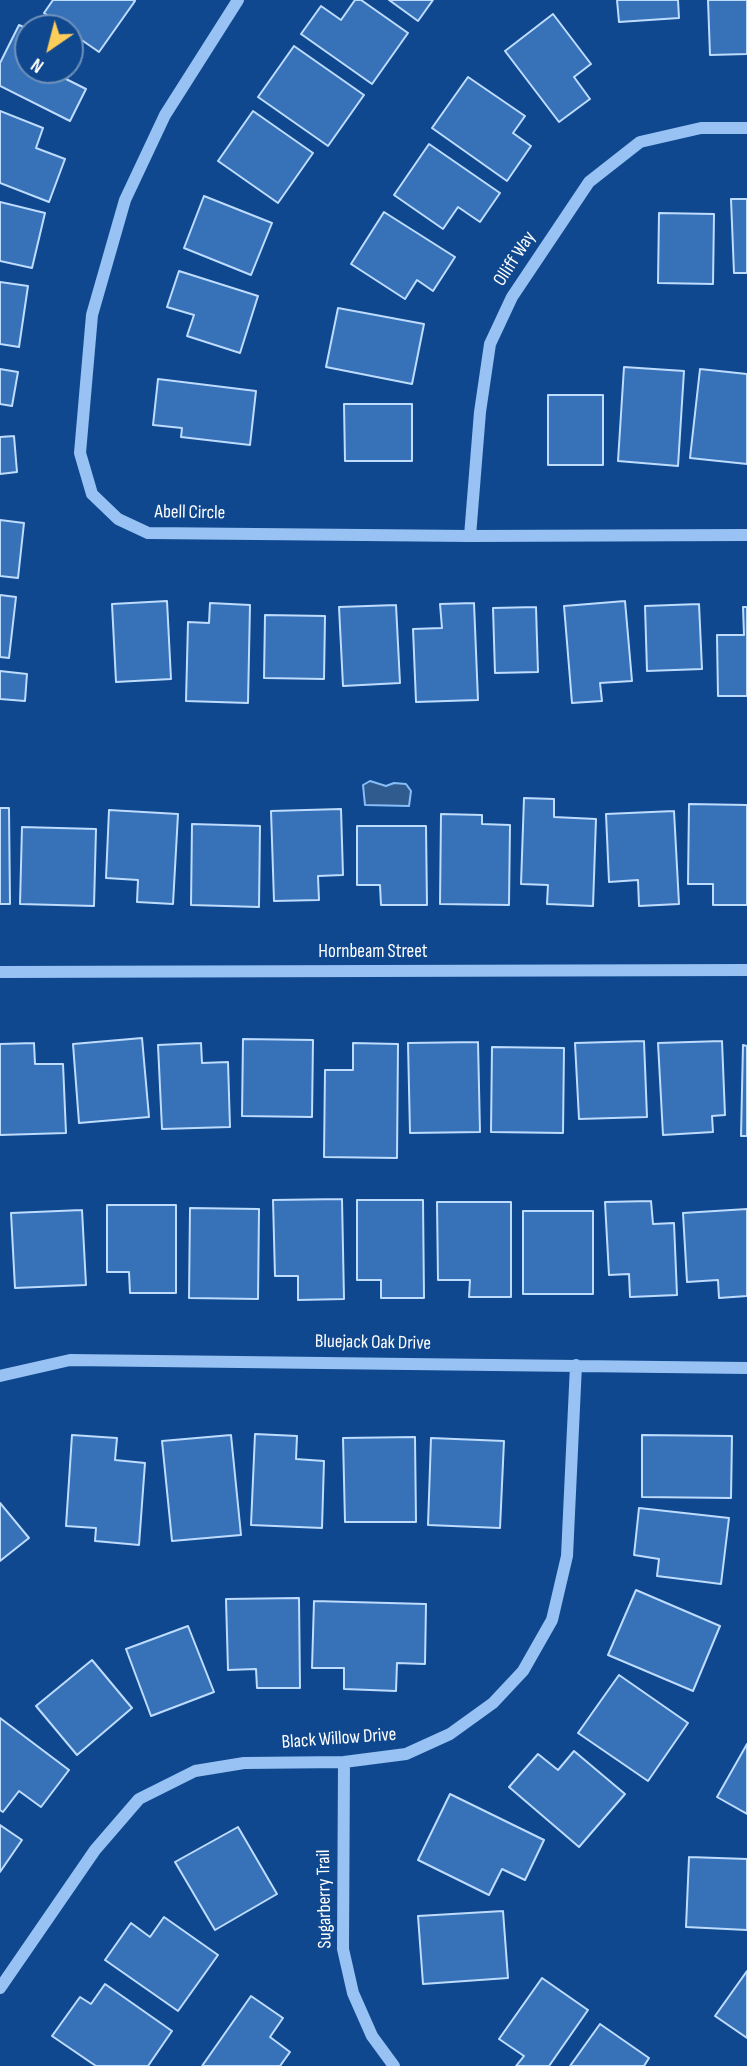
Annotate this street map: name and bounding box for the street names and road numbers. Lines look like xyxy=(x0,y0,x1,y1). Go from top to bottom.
street label: Olliff Way xyxy=(489,227,541,291)
street label: Abell Circle xyxy=(154,501,226,525)
street label: Hornbeam Street xyxy=(318,941,428,963)
street label: Bluejack Oak Drive xyxy=(315,1331,431,1355)
street label: Black Willow Drive xyxy=(281,1724,397,1754)
street label: Sugarberry Trail xyxy=(313,1849,337,1949)

